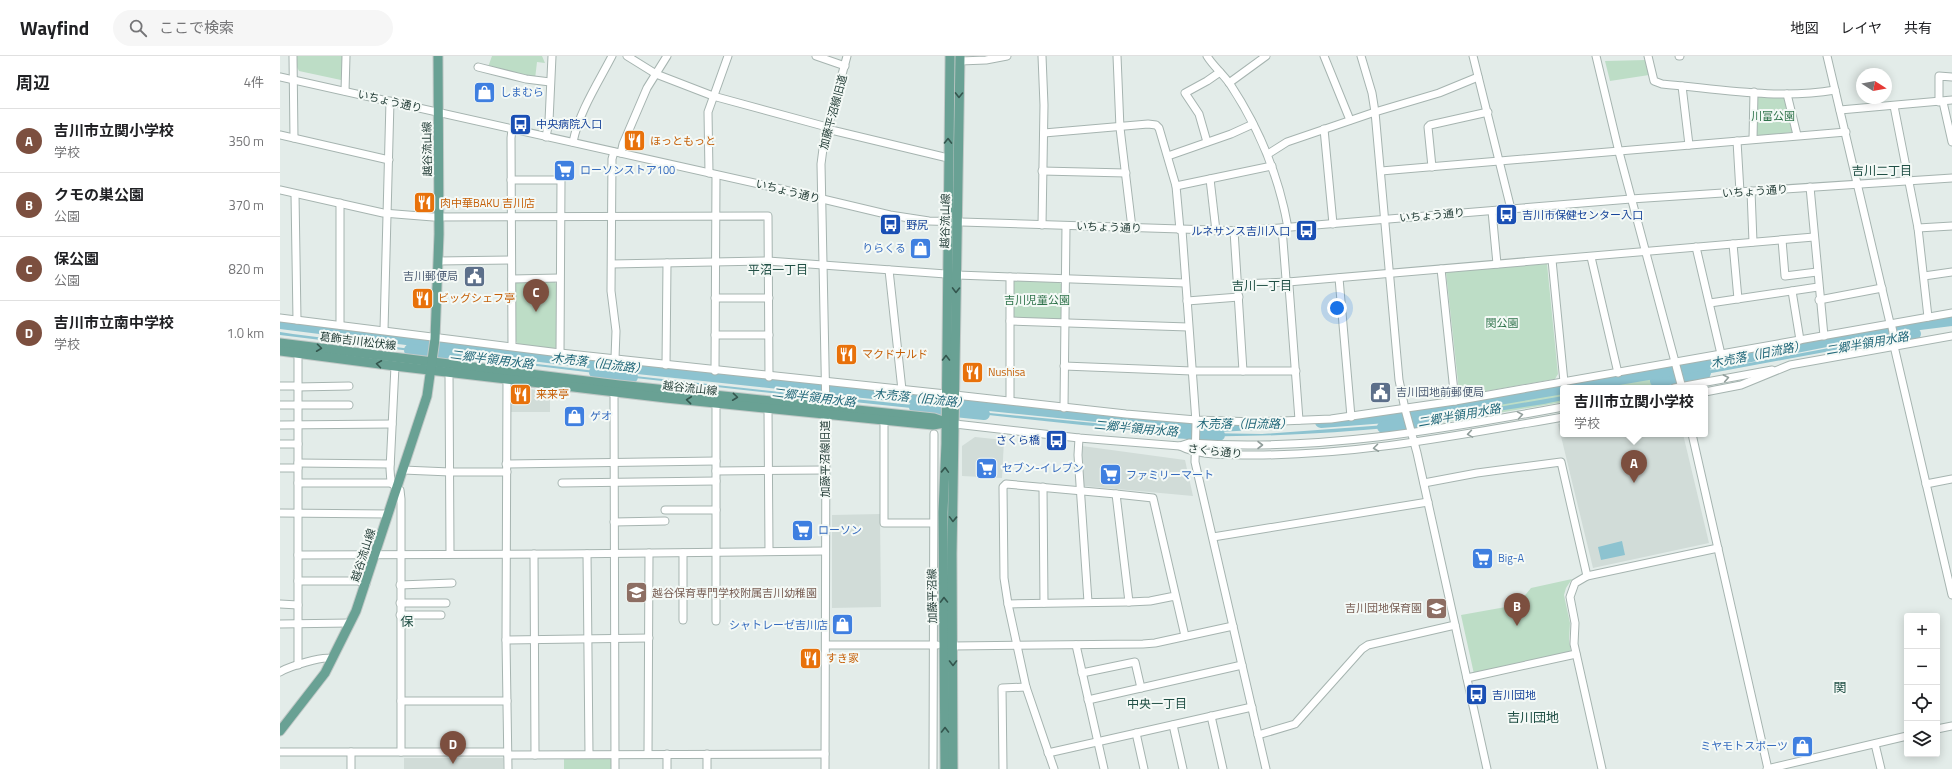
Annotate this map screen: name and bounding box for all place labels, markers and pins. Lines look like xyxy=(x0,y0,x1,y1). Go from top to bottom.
shop icon: しまむら xyxy=(472,79,498,105)
place label: しまむら xyxy=(500,84,544,100)
bus stop icon: 中央病院入口 xyxy=(507,111,533,137)
place label: 中央病院入口 xyxy=(536,116,602,132)
restaurant icon: ほっともっと xyxy=(621,128,647,154)
place label: ほっともっと xyxy=(650,133,716,149)
supermarket icon: ローソンストア100 xyxy=(552,157,578,183)
place label: ローソンストア100 xyxy=(580,162,675,178)
restaurant icon: 肉中華BAKU 吉川店 xyxy=(412,190,438,216)
place label: 肉中華BAKU 吉川店 xyxy=(440,195,535,211)
bus stop icon: 吉川市保健センター入口 xyxy=(1493,202,1519,228)
place label: 吉川市保健センター入口 xyxy=(1522,207,1643,223)
bus stop icon: 野尻 xyxy=(877,212,903,238)
place label: 野尻 xyxy=(906,217,928,233)
bus stop icon: ルネサンス吉川入口 xyxy=(1293,218,1319,244)
place label: ルネサンス吉川入口 xyxy=(1191,223,1290,239)
shop icon: りらくる xyxy=(908,235,934,261)
place label: りらくる xyxy=(862,240,906,256)
public building icon: 吉川郵便局 xyxy=(461,263,487,289)
place label: 吉川郵便局 xyxy=(403,268,458,284)
pin: C xyxy=(523,279,549,312)
restaurant icon: ビッグシェフ亭 xyxy=(410,285,436,311)
place label: ビッグシェフ亭 xyxy=(438,290,515,306)
restaurant icon: マクドナルド xyxy=(833,341,859,367)
place label: マクドナルド xyxy=(862,346,928,362)
restaurant icon: Nushisa xyxy=(959,359,985,385)
place label: Nushisa xyxy=(988,364,1026,380)
public building icon: 吉川団地前郵便局 xyxy=(1368,379,1394,405)
restaurant icon: 来来亭 xyxy=(507,381,533,407)
place label: 吉川団地前郵便局 xyxy=(1396,384,1484,400)
place label: 来来亭 xyxy=(536,386,569,402)
shop icon: ゲオ xyxy=(561,403,587,429)
place label: ゲオ xyxy=(590,408,612,424)
bus stop icon: さくら橋 xyxy=(1043,427,1069,453)
place label: さくら橋 xyxy=(996,432,1040,448)
pin: A xyxy=(1621,450,1647,483)
supermarket icon: セブン-イレブン xyxy=(974,455,1000,481)
place label: セブン-イレブン xyxy=(1002,460,1084,476)
supermarket icon: ファミリーマート xyxy=(1097,462,1123,488)
place label: ファミリーマート xyxy=(1126,467,1214,483)
supermarket icon: ローソン xyxy=(790,517,816,543)
place label: ローソン xyxy=(818,522,862,538)
supermarket icon: Big-A xyxy=(1470,545,1496,571)
place label: Big-A xyxy=(1498,550,1524,566)
school or university icon: 越谷保育専門学校附属吉川幼稚園 xyxy=(624,580,650,606)
place label: 越谷保育専門学校附属吉川幼稚園 xyxy=(652,585,817,601)
pin: B xyxy=(1504,593,1530,626)
school or university icon: 吉川団地保育園 xyxy=(1424,595,1450,621)
place label: 吉川団地保育園 xyxy=(1345,600,1422,616)
shop icon: シャトレーゼ吉川店 xyxy=(830,612,856,638)
place label: シャトレーゼ吉川店 xyxy=(729,617,828,633)
restaurant icon: すき家 xyxy=(797,645,823,671)
place label: すき家 xyxy=(826,650,859,666)
bus stop icon: 吉川団地 xyxy=(1464,682,1490,708)
place label: 吉川団地 xyxy=(1492,687,1536,703)
pin: D xyxy=(440,731,466,764)
shop icon: ミヤモトスポーツ xyxy=(1790,733,1816,759)
place label: ミヤモトスポーツ xyxy=(1700,738,1788,754)

